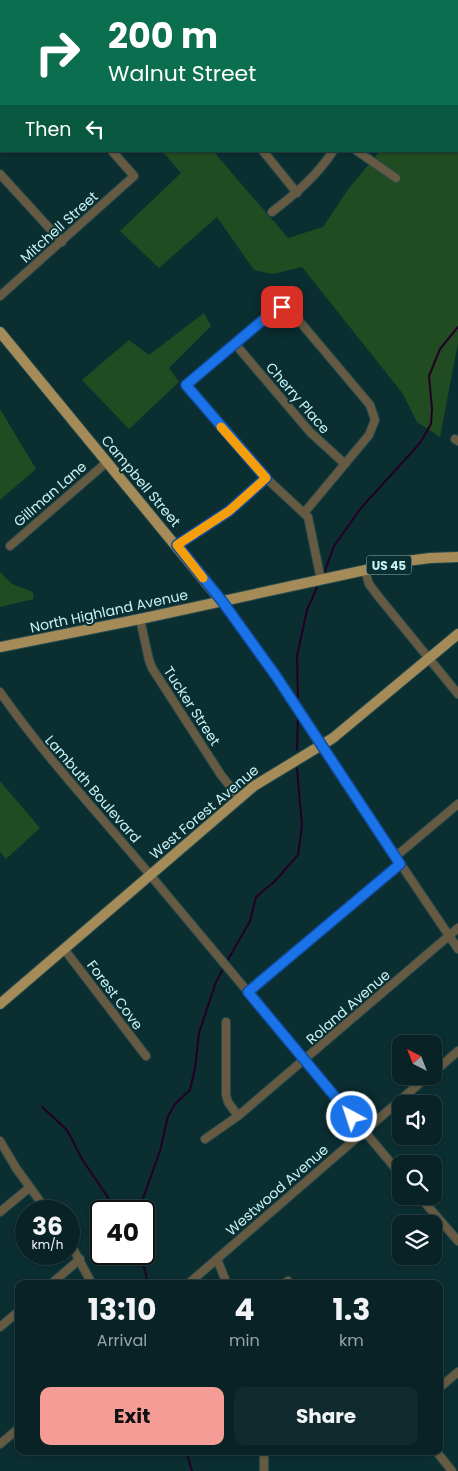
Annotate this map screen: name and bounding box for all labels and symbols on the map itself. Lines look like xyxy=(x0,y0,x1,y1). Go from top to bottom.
street label: Mitchell Street xyxy=(16,187,102,267)
pin xyxy=(261,286,303,328)
street label: Cherry Place xyxy=(261,358,335,438)
street label: Campbell Street xyxy=(97,431,185,531)
street label: Gillman Lane xyxy=(9,456,91,531)
road number: US 45 xyxy=(366,556,412,574)
street label: North Highland Avenue xyxy=(28,584,190,638)
street label: Tucker Street xyxy=(159,662,225,750)
street label: Lambuth Boulevard xyxy=(41,731,145,847)
street label: West Forest Avenue xyxy=(145,760,263,864)
street label: Forest Cove xyxy=(82,956,148,1034)
street label: Roland Avenue xyxy=(302,965,394,1049)
north arrow xyxy=(392,1035,442,1085)
position arrow xyxy=(325,1090,377,1142)
street label: Westwood Avenue xyxy=(221,1140,333,1240)
speed limit sign: 40 xyxy=(90,1200,155,1265)

